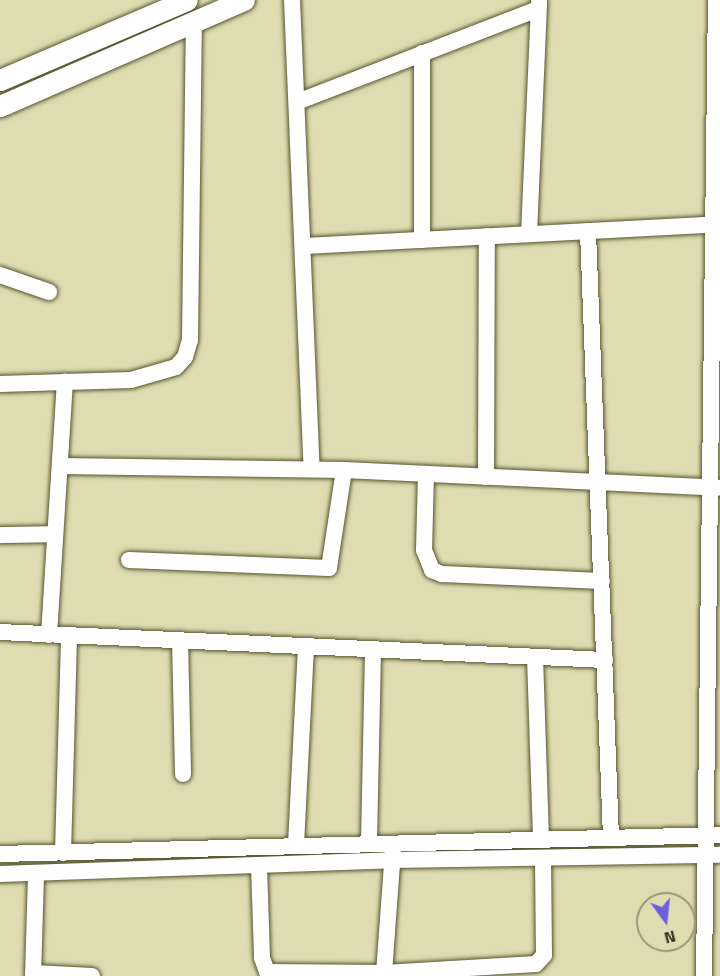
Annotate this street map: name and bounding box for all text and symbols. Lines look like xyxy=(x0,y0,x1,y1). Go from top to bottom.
north arrow xyxy=(636,892,696,952)
text: N xyxy=(662,924,679,950)

